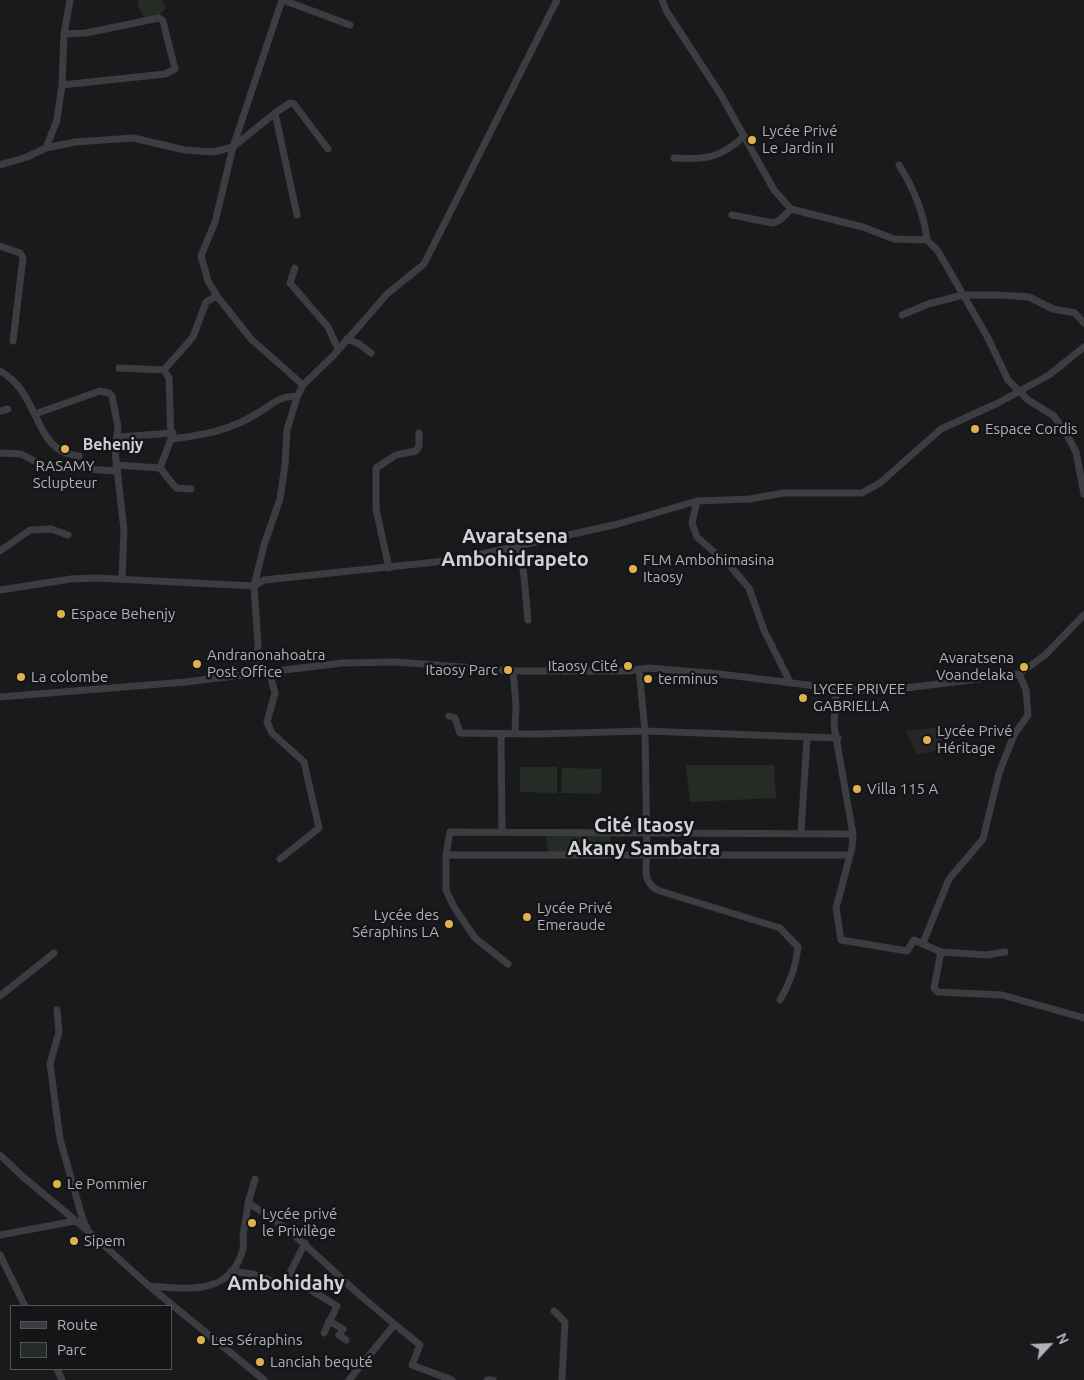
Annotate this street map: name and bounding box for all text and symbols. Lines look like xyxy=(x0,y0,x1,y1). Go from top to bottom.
place label: Lycée Privé Le Jardin II xyxy=(762,122,837,157)
marker: Lycée Privé Le Jardin II xyxy=(746,134,758,146)
place label: Espace Cordis xyxy=(985,420,1078,438)
marker: Espace Cordis xyxy=(969,423,981,435)
district label: Behenjy xyxy=(83,435,143,455)
marker: RASAMY Sclupteur xyxy=(59,443,71,455)
place label: RASAMY Sclupteur xyxy=(33,457,97,492)
district label: Avaratsena Ambohidrapeto xyxy=(441,524,589,571)
place label: FLM Ambohimasina Itaosy xyxy=(643,551,775,586)
marker: FLM Ambohimasina Itaosy xyxy=(627,563,639,575)
place label: Espace Behenjy xyxy=(71,605,175,623)
marker: Espace Behenjy xyxy=(55,608,67,620)
place label: Andranonahoatra Post Office xyxy=(207,646,325,681)
place label: Avaratsena Voandelaka xyxy=(936,649,1014,684)
place label: Itaosy Cité xyxy=(548,657,618,675)
marker: Andranonahoatra Post Office xyxy=(191,658,203,670)
marker: Itaosy Cité xyxy=(622,660,634,672)
place label: Itaosy Parc xyxy=(425,661,498,679)
marker: Avaratsena Voandelaka xyxy=(1018,661,1030,673)
marker: Itaosy Parc xyxy=(502,664,514,676)
place label: La colombe xyxy=(31,668,108,686)
place label: terminus xyxy=(658,670,718,688)
marker: La colombe xyxy=(15,671,27,683)
marker: terminus xyxy=(642,673,654,685)
place label: LYCEE PRIVEE GABRIELLA xyxy=(813,680,905,715)
marker: LYCEE PRIVEE GABRIELLA xyxy=(797,692,809,704)
place label: Lycée Privé Héritage xyxy=(937,722,1012,757)
marker: Lycée Privé Héritage xyxy=(921,734,933,746)
place label: Villa 115 A xyxy=(867,780,938,798)
marker: Villa 115 A xyxy=(851,783,863,795)
district label: Cité Itaosy Akany Sambatra xyxy=(568,813,720,860)
place label: Lycée Privé Emeraude xyxy=(537,899,612,934)
place label: Lycée des Séraphins LA xyxy=(352,906,439,941)
marker: Lycée Privé Emeraude xyxy=(521,911,533,923)
marker: Lycée des Séraphins LA xyxy=(443,918,455,930)
place label: Le Pommier xyxy=(67,1175,147,1193)
marker: Le Pommier xyxy=(51,1178,63,1190)
place label: Lycée privé le Privilège xyxy=(262,1205,337,1240)
marker: Lycée privé le Privilège xyxy=(246,1217,258,1229)
place label: Sipem xyxy=(84,1232,126,1250)
marker: Sipem xyxy=(68,1235,80,1247)
district label: Ambohidahy xyxy=(227,1271,345,1295)
legend xyxy=(10,1305,172,1370)
text: Route xyxy=(57,1316,98,1333)
north arrow xyxy=(1024,1320,1074,1370)
place label: Les Séraphins xyxy=(211,1331,302,1349)
text: N xyxy=(1053,1331,1072,1347)
marker: Les Séraphins xyxy=(195,1334,207,1346)
text: Parc xyxy=(57,1341,86,1358)
place label: Lanciah bequté xyxy=(270,1353,373,1371)
marker: Lanciah bequté xyxy=(254,1356,266,1368)

